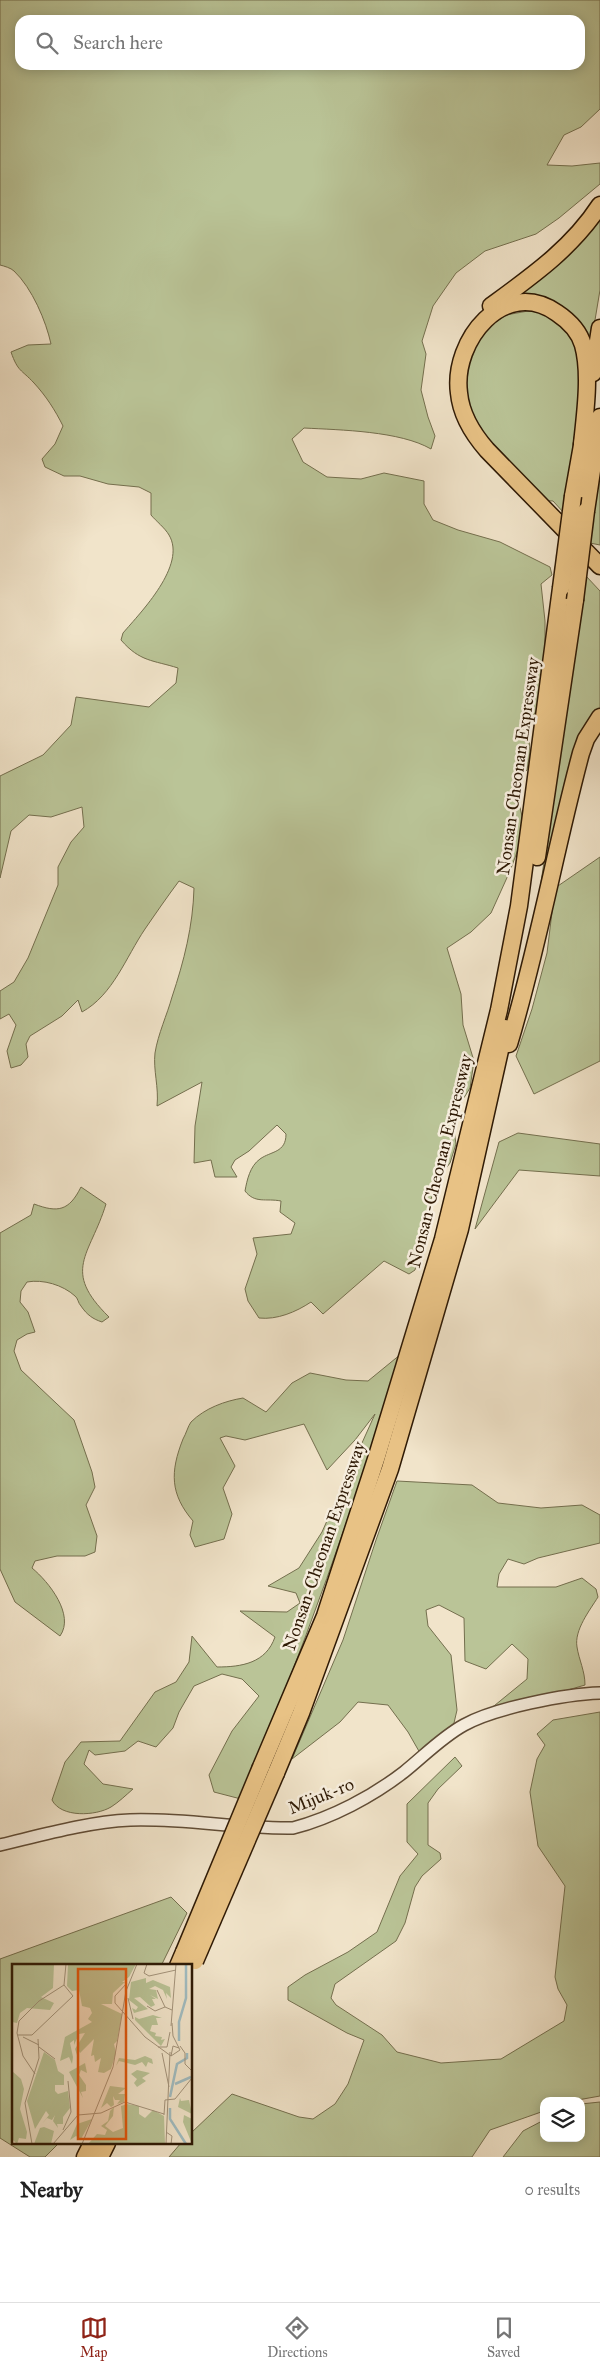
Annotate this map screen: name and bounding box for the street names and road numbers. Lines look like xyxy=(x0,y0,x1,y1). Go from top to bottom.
street label: Nonsan-Cheonan Expressway xyxy=(492,655,544,876)
street label: Nonsan-Cheonan Expressway xyxy=(403,1051,477,1270)
street label: Nonsan-Cheonan Expressway xyxy=(278,1438,370,1653)
street label: Mijuk-ro xyxy=(285,1773,357,1819)

